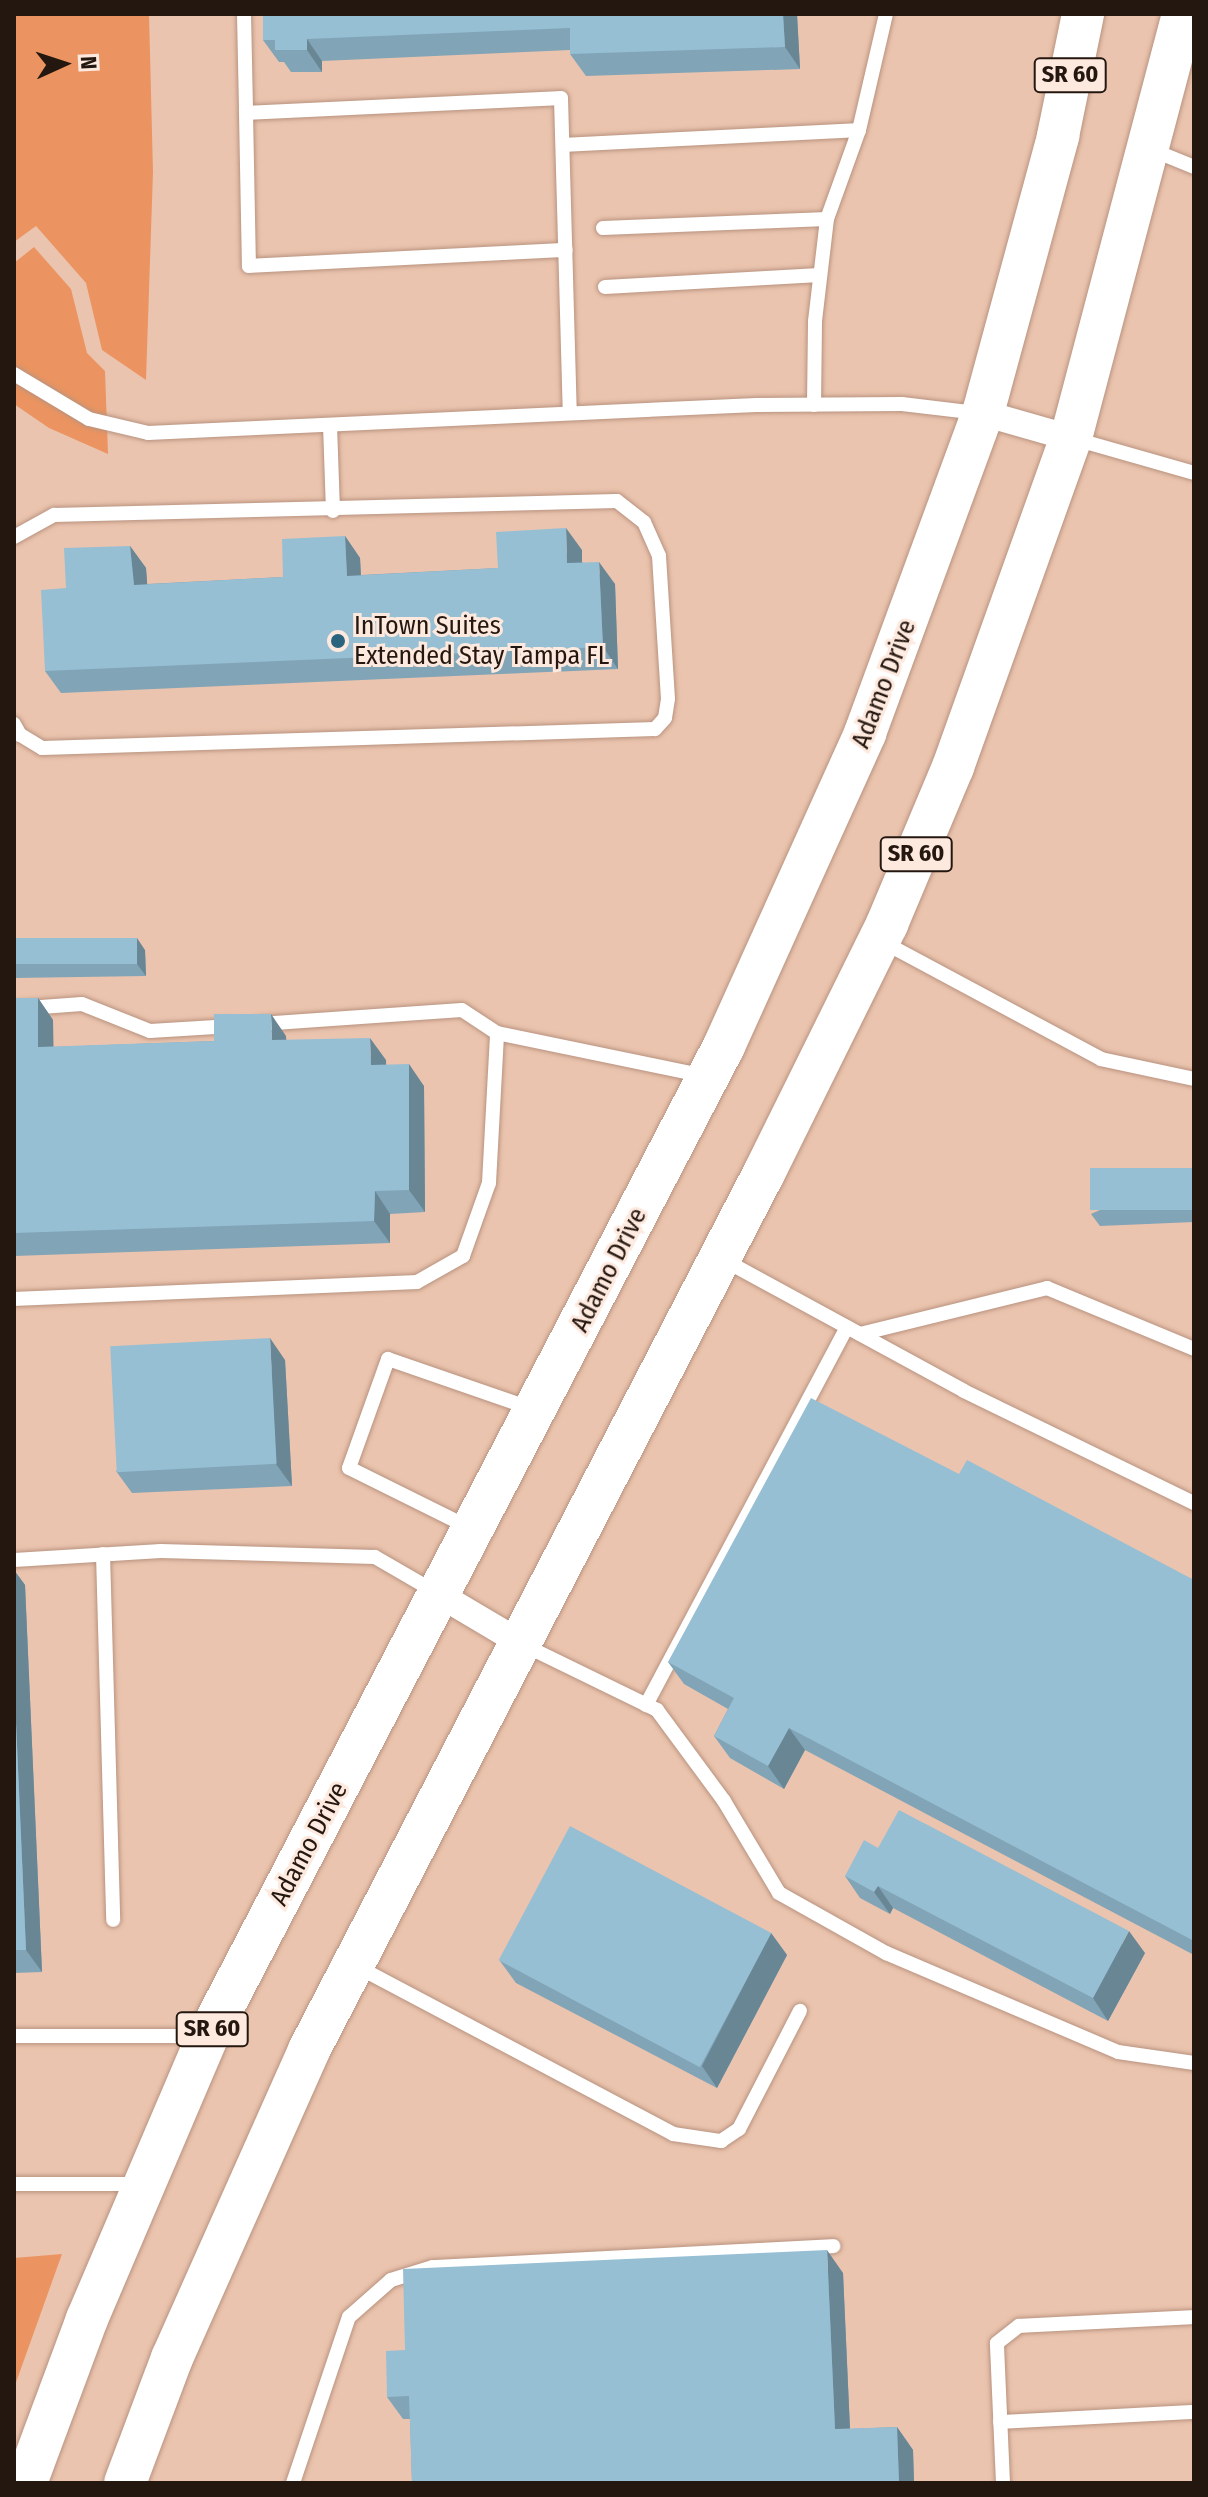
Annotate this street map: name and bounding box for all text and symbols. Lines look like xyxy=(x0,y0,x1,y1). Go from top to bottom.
north arrow xyxy=(24,24,104,104)
text: N xyxy=(75,55,102,70)
road number: SR 60 xyxy=(1032,55,1108,95)
place label: InTown Suites Extended Stay Tampa FL xyxy=(354,610,609,672)
street label: Adamo Drive xyxy=(845,615,923,753)
marker: InTown Suites Extended Stay Tampa FL xyxy=(329,632,347,650)
road number: SR 60 xyxy=(878,834,954,874)
street label: Adamo Drive xyxy=(564,1203,654,1337)
street label: Adamo Drive xyxy=(263,1777,355,1911)
road number: SR 60 xyxy=(174,2009,250,2049)

